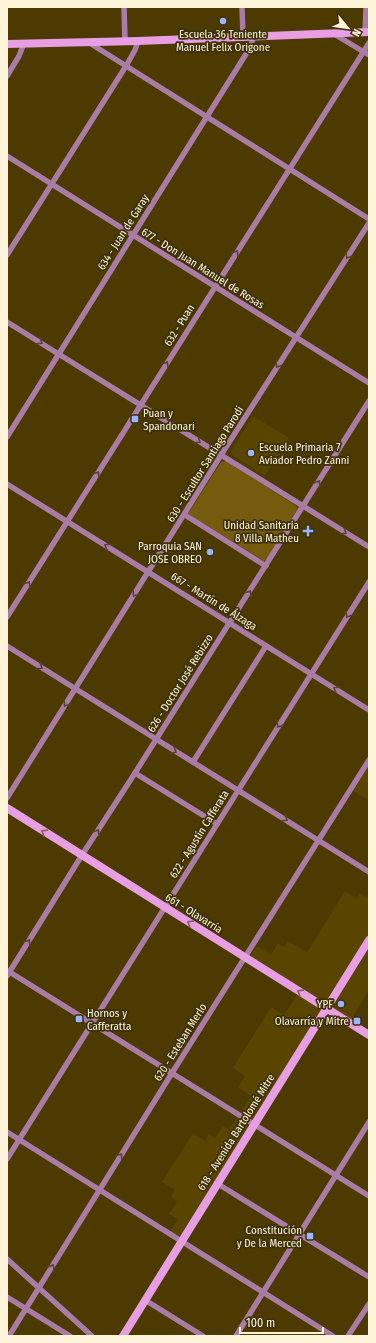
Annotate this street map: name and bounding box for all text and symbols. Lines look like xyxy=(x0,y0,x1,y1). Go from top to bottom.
north arrow xyxy=(328,8,368,48)
marker: Escuela 36 Teniente Manuel Felix Origone xyxy=(218,16,228,26)
text: N xyxy=(349,27,364,39)
place label: Escuela 36 Teniente Manuel Felix Origone xyxy=(176,28,270,54)
street label: 634 - Juan de Garay xyxy=(95,192,152,272)
street label: 677 - Don Juan Manuel de Rosas xyxy=(139,225,267,312)
one-way arrow xyxy=(231,250,238,257)
one-way arrow xyxy=(345,252,353,259)
street label: 632 - Puan xyxy=(162,302,197,349)
one-way arrow xyxy=(36,337,43,345)
one-way arrow xyxy=(161,361,169,368)
one-way arrow xyxy=(276,361,283,368)
street label: 630 - Escultor Santiago Parodi xyxy=(164,404,247,525)
place label: Puan y Spandonari xyxy=(143,407,195,433)
marker: Puan y Spandonari xyxy=(130,414,140,424)
one-way arrow xyxy=(194,436,201,443)
place label: Escuela Primaria 7 Aviador Pedro Zanni xyxy=(259,441,350,467)
marker: Escuela Primaria 7 Aviador Pedro Zanni xyxy=(246,448,256,458)
one-way arrow xyxy=(92,471,100,478)
one-way arrow xyxy=(314,480,321,487)
place label: Unidad Sanitaria 8 Villa Matheu xyxy=(224,519,299,545)
marker: Unidad Sanitaria 8 Villa Matheu xyxy=(302,525,314,537)
one-way arrow xyxy=(340,527,347,534)
place label: Parroquia SAN JOSE OBREO xyxy=(138,540,202,566)
one-way arrow xyxy=(104,543,111,551)
marker: Parroquia SAN JOSE OBREO xyxy=(205,547,215,557)
street label: 667 - Martín de Álzaga xyxy=(168,569,260,633)
one-way arrow xyxy=(23,581,30,588)
one-way arrow xyxy=(132,590,139,597)
one-way arrow xyxy=(244,590,252,597)
one-way arrow xyxy=(346,611,353,618)
street label: 626 - Doctor José Rebizzo xyxy=(145,632,216,735)
one-way arrow xyxy=(36,662,43,670)
one-way arrow xyxy=(333,686,340,694)
one-way arrow xyxy=(63,700,70,707)
one-way arrow xyxy=(277,721,284,728)
one-way arrow xyxy=(170,746,177,753)
street label: 622 - Agustín Cafferata xyxy=(167,788,232,881)
one-way arrow xyxy=(281,814,288,822)
one-way arrow xyxy=(41,829,48,837)
one-way arrow xyxy=(92,829,99,836)
street label: 661 - Olavarría xyxy=(163,891,225,936)
one-way arrow xyxy=(187,921,194,928)
one-way arrow xyxy=(23,939,30,946)
one-way arrow xyxy=(297,989,304,997)
place label: YPF xyxy=(317,998,333,1011)
marker: YPF xyxy=(336,999,346,1009)
street label: 620 - Esteban Merlo xyxy=(151,1001,210,1083)
place label: Hornos y Cafferatta xyxy=(87,1007,131,1033)
marker: Hornos y Cafferatta xyxy=(74,1014,84,1024)
place label: Olavarría y Mitre xyxy=(275,1015,349,1028)
marker: Olavarría y Mitre xyxy=(352,1016,362,1026)
street label: 618 - Avenida Bartolomé Mitre xyxy=(195,1071,278,1193)
one-way arrow xyxy=(116,1154,123,1161)
place label: Constitución y De la Merced xyxy=(237,1224,302,1250)
marker: Constitución y De la Merced xyxy=(305,1231,315,1241)
one-way arrow xyxy=(47,1264,55,1271)
scale bar xyxy=(240,1309,323,1335)
text: 100 m xyxy=(246,1316,275,1330)

